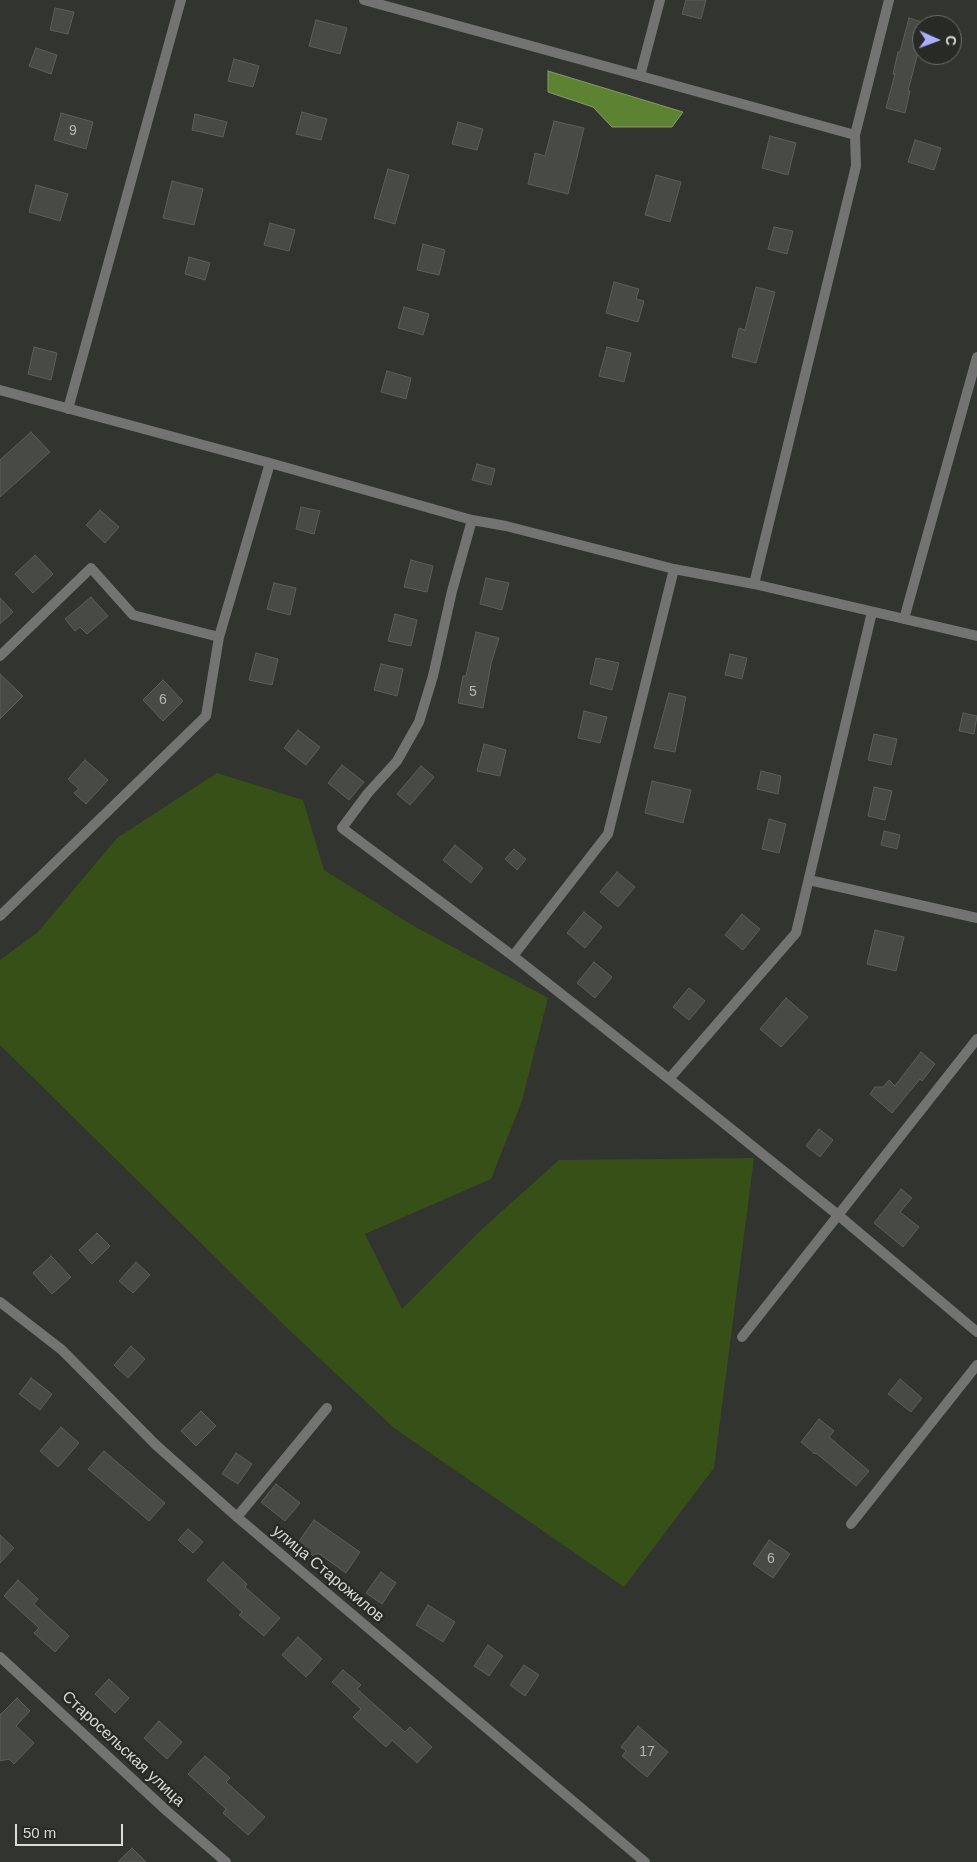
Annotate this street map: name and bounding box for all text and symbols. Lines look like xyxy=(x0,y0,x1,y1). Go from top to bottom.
north arrow xyxy=(912,15,962,65)
text: С xyxy=(943,35,959,46)
house number: 9 xyxy=(69,123,77,139)
house number: 5 xyxy=(469,684,477,700)
house number: 6 xyxy=(159,692,167,708)
street label: улица Старожилов xyxy=(268,1522,388,1626)
house number: 6 xyxy=(767,1551,775,1567)
street label: Старосельская улица xyxy=(58,1687,188,1811)
house number: 17 xyxy=(639,1744,655,1760)
scale bar xyxy=(18,1814,125,1846)
text: 50 m xyxy=(23,1824,56,1841)

